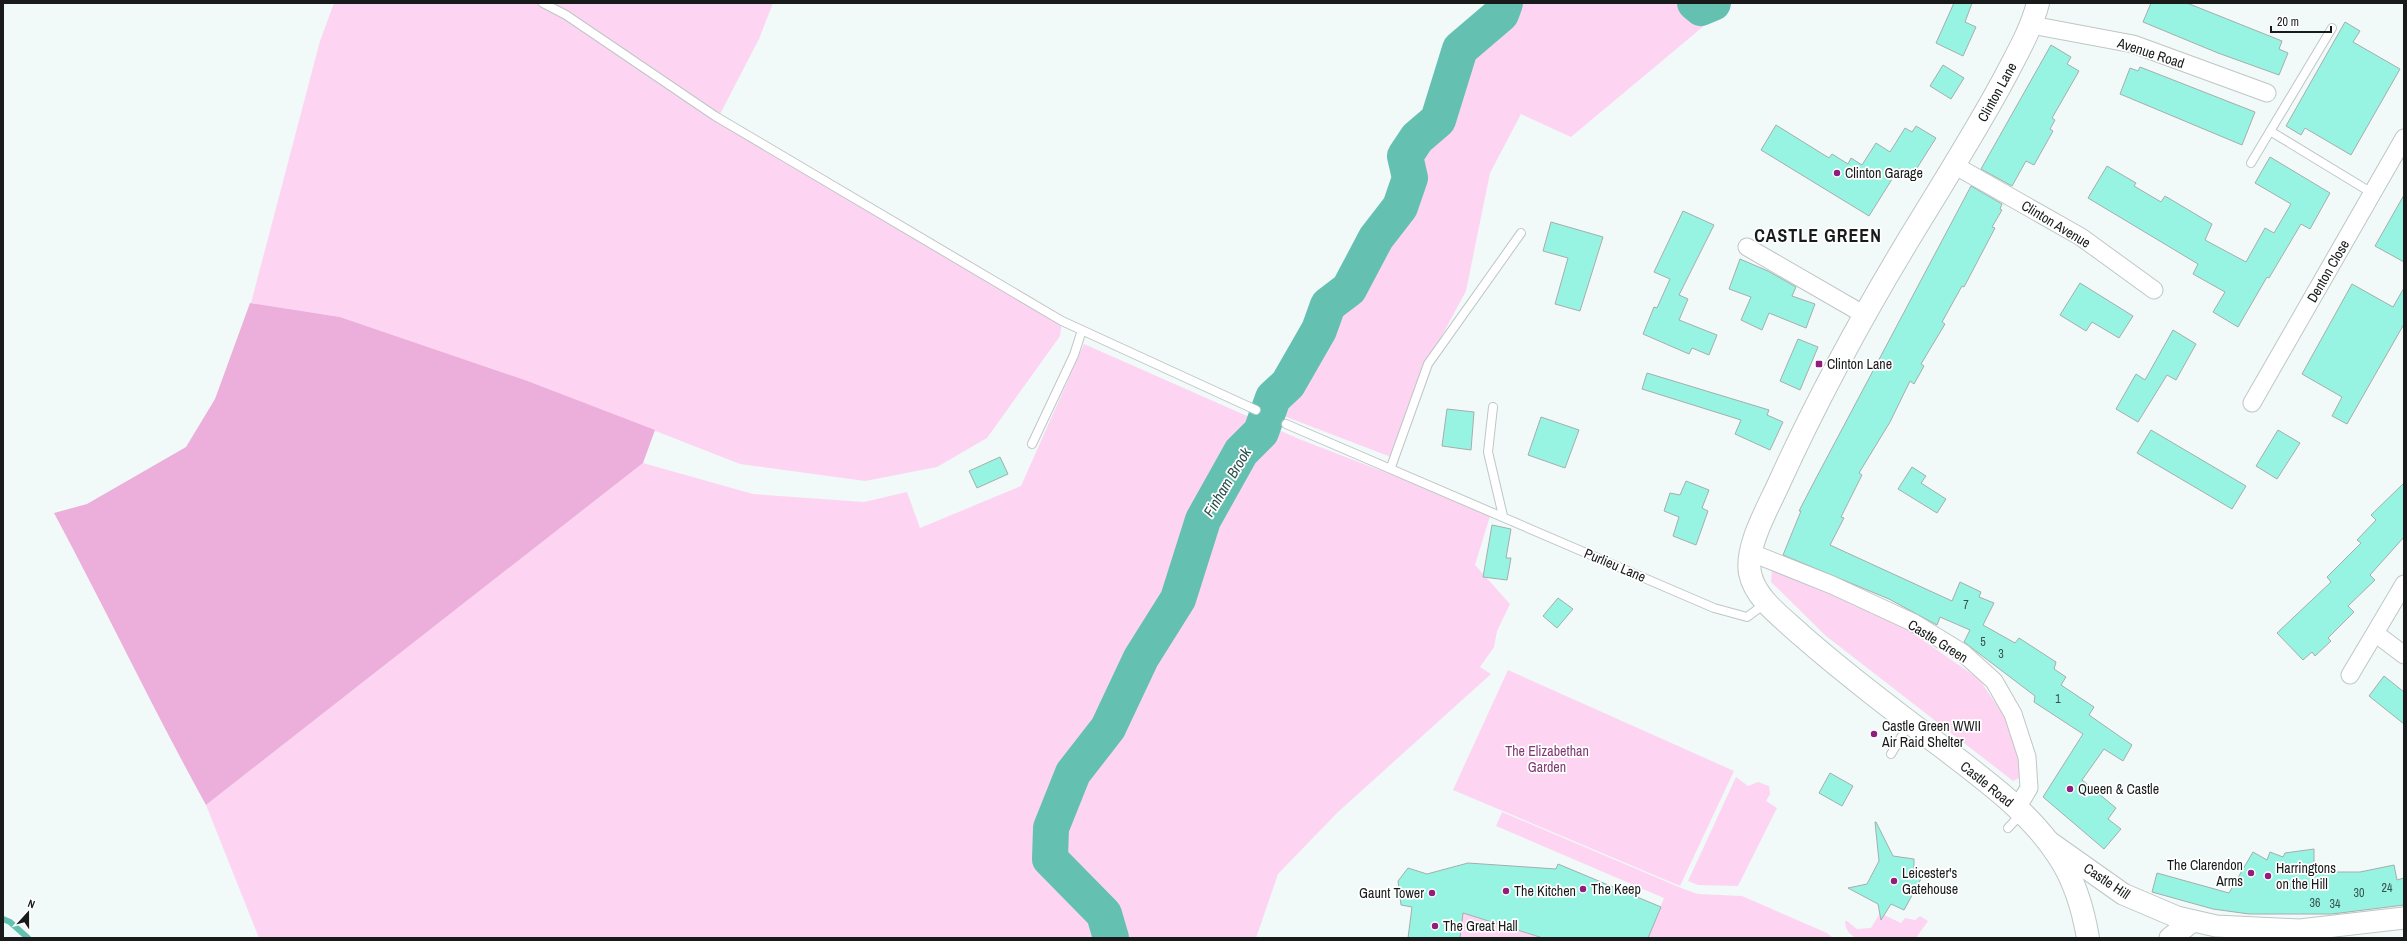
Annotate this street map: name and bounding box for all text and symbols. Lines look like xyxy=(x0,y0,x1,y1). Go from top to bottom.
scale bar xyxy=(2271,8,2331,34)
text: 20 m xyxy=(2277,14,2299,30)
street label: Avenue Road xyxy=(2114,33,2187,72)
street label: Clinton Lane xyxy=(1973,59,2021,125)
place label: Clinton Garage xyxy=(1845,164,1923,182)
marker: Clinton Garage xyxy=(1832,168,1842,178)
street label: Clinton Avenue xyxy=(2018,196,2094,252)
district label: CASTLE GREEN xyxy=(1754,223,1882,248)
street label: Denton Close xyxy=(2303,236,2353,306)
place label: Clinton Lane xyxy=(1827,355,1892,373)
marker: Clinton Lane xyxy=(1814,359,1824,369)
water label: Finham Brook xyxy=(1198,443,1256,521)
street label: Purlieu Lane xyxy=(1582,544,1648,586)
house number: 7 xyxy=(1963,597,1969,613)
street label: Castle Green xyxy=(1905,615,1971,667)
house number: 5 xyxy=(1980,634,1986,650)
house number: 3 xyxy=(1998,646,2004,662)
house number: 1 xyxy=(2055,691,2061,707)
place label: Castle Green WWII Air Raid Shelter xyxy=(1881,717,1981,751)
marker: Castle Green WWII Air Raid Shelter xyxy=(1869,729,1879,739)
park label: The Elizabethan Garden xyxy=(1505,742,1589,776)
street label: Castle Road xyxy=(1957,757,2017,811)
place label: Queen & Castle xyxy=(2078,780,2159,798)
marker: Queen & Castle xyxy=(2065,784,2075,794)
place label: The Clarendon Arms xyxy=(2167,856,2243,890)
street label: Castle Hill xyxy=(2080,859,2134,903)
place label: Harringtons on the Hill xyxy=(2276,859,2336,893)
place label: Leicester's Gatehouse xyxy=(1902,864,1958,898)
marker: The Clarendon Arms xyxy=(2246,868,2256,878)
marker: Harringtons on the Hill xyxy=(2263,871,2273,881)
marker: Leicester's Gatehouse xyxy=(1889,876,1899,886)
place label: The Keep xyxy=(1591,880,1641,898)
house number: 24 xyxy=(2382,880,2393,896)
place label: The Kitchen xyxy=(1514,882,1576,900)
place label: Gaunt Tower xyxy=(1359,884,1424,902)
marker: The Keep xyxy=(1578,884,1588,894)
house number: 30 xyxy=(2354,885,2364,901)
marker: The Kitchen xyxy=(1501,886,1511,896)
marker: Gaunt Tower xyxy=(1427,888,1437,898)
north arrow xyxy=(8,893,48,933)
house number: 36 xyxy=(2310,895,2320,911)
text: N xyxy=(26,896,37,911)
house number: 34 xyxy=(2330,896,2341,912)
place label: The Great Hall xyxy=(1443,917,1518,935)
marker: The Great Hall xyxy=(1430,921,1440,931)

